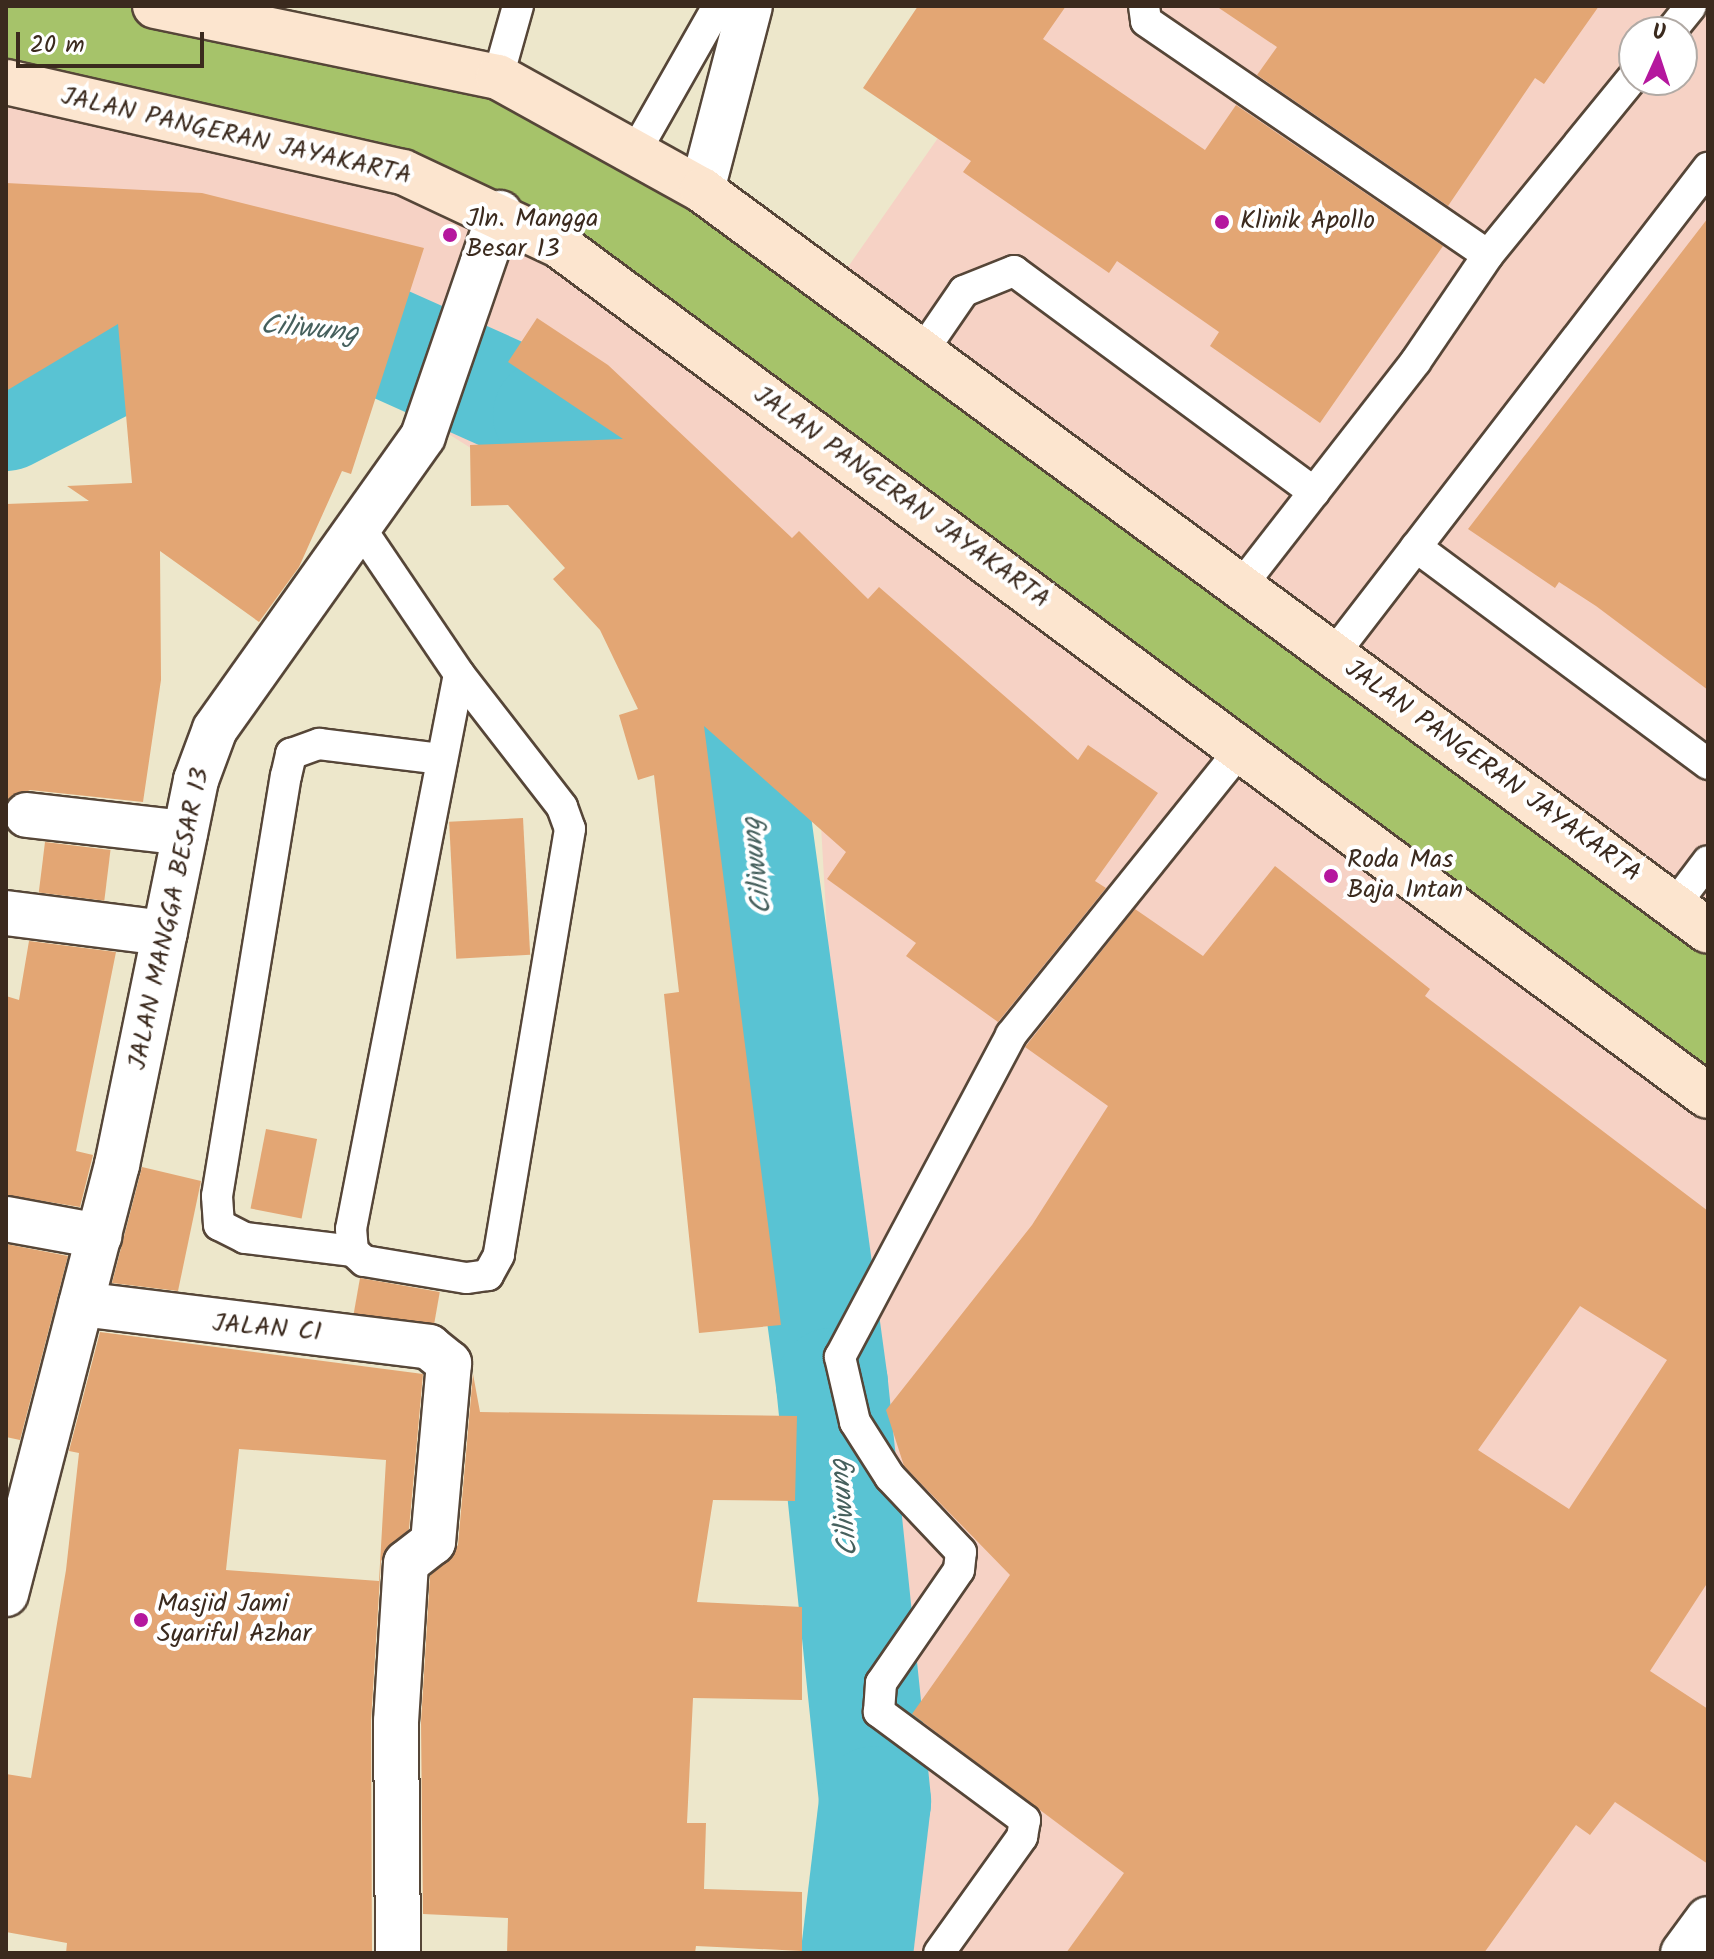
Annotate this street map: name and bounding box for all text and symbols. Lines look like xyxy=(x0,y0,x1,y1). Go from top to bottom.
scale bar xyxy=(20,16,208,66)
north arrow xyxy=(1618,16,1698,96)
text: U xyxy=(1652,16,1667,51)
text: 20 m xyxy=(30,26,85,65)
street label: JALAN PANGERAN JAYAKARTA xyxy=(58,81,414,193)
place label: Jln. Mangga Besar 13 xyxy=(466,204,598,266)
place label: Klinik Apollo xyxy=(1240,206,1375,238)
marker: Klinik Apollo xyxy=(1211,211,1233,233)
marker: Jln. Mangga Besar 13 xyxy=(441,226,459,244)
water label: Ciliwung xyxy=(259,309,359,351)
street label: JALAN PANGERAN JAYAKARTA xyxy=(747,380,1055,616)
street label: JALAN PANGERAN JAYAKARTA xyxy=(1338,654,1646,890)
street label: JALAN MANGGA BESAR 13 xyxy=(123,765,217,1073)
water label: Ciliwung xyxy=(735,816,781,916)
place label: Roda Mas Baja Intan xyxy=(1347,845,1463,906)
marker: Roda Mas Baja Intan xyxy=(1322,867,1340,885)
street label: JALAN C1 xyxy=(211,1309,323,1349)
water label: Ciliwung xyxy=(823,1458,867,1558)
place label: Masjid Jami Syariful Azhar xyxy=(157,1589,311,1650)
marker: Masjid Jami Syariful Azhar xyxy=(132,1611,150,1629)

